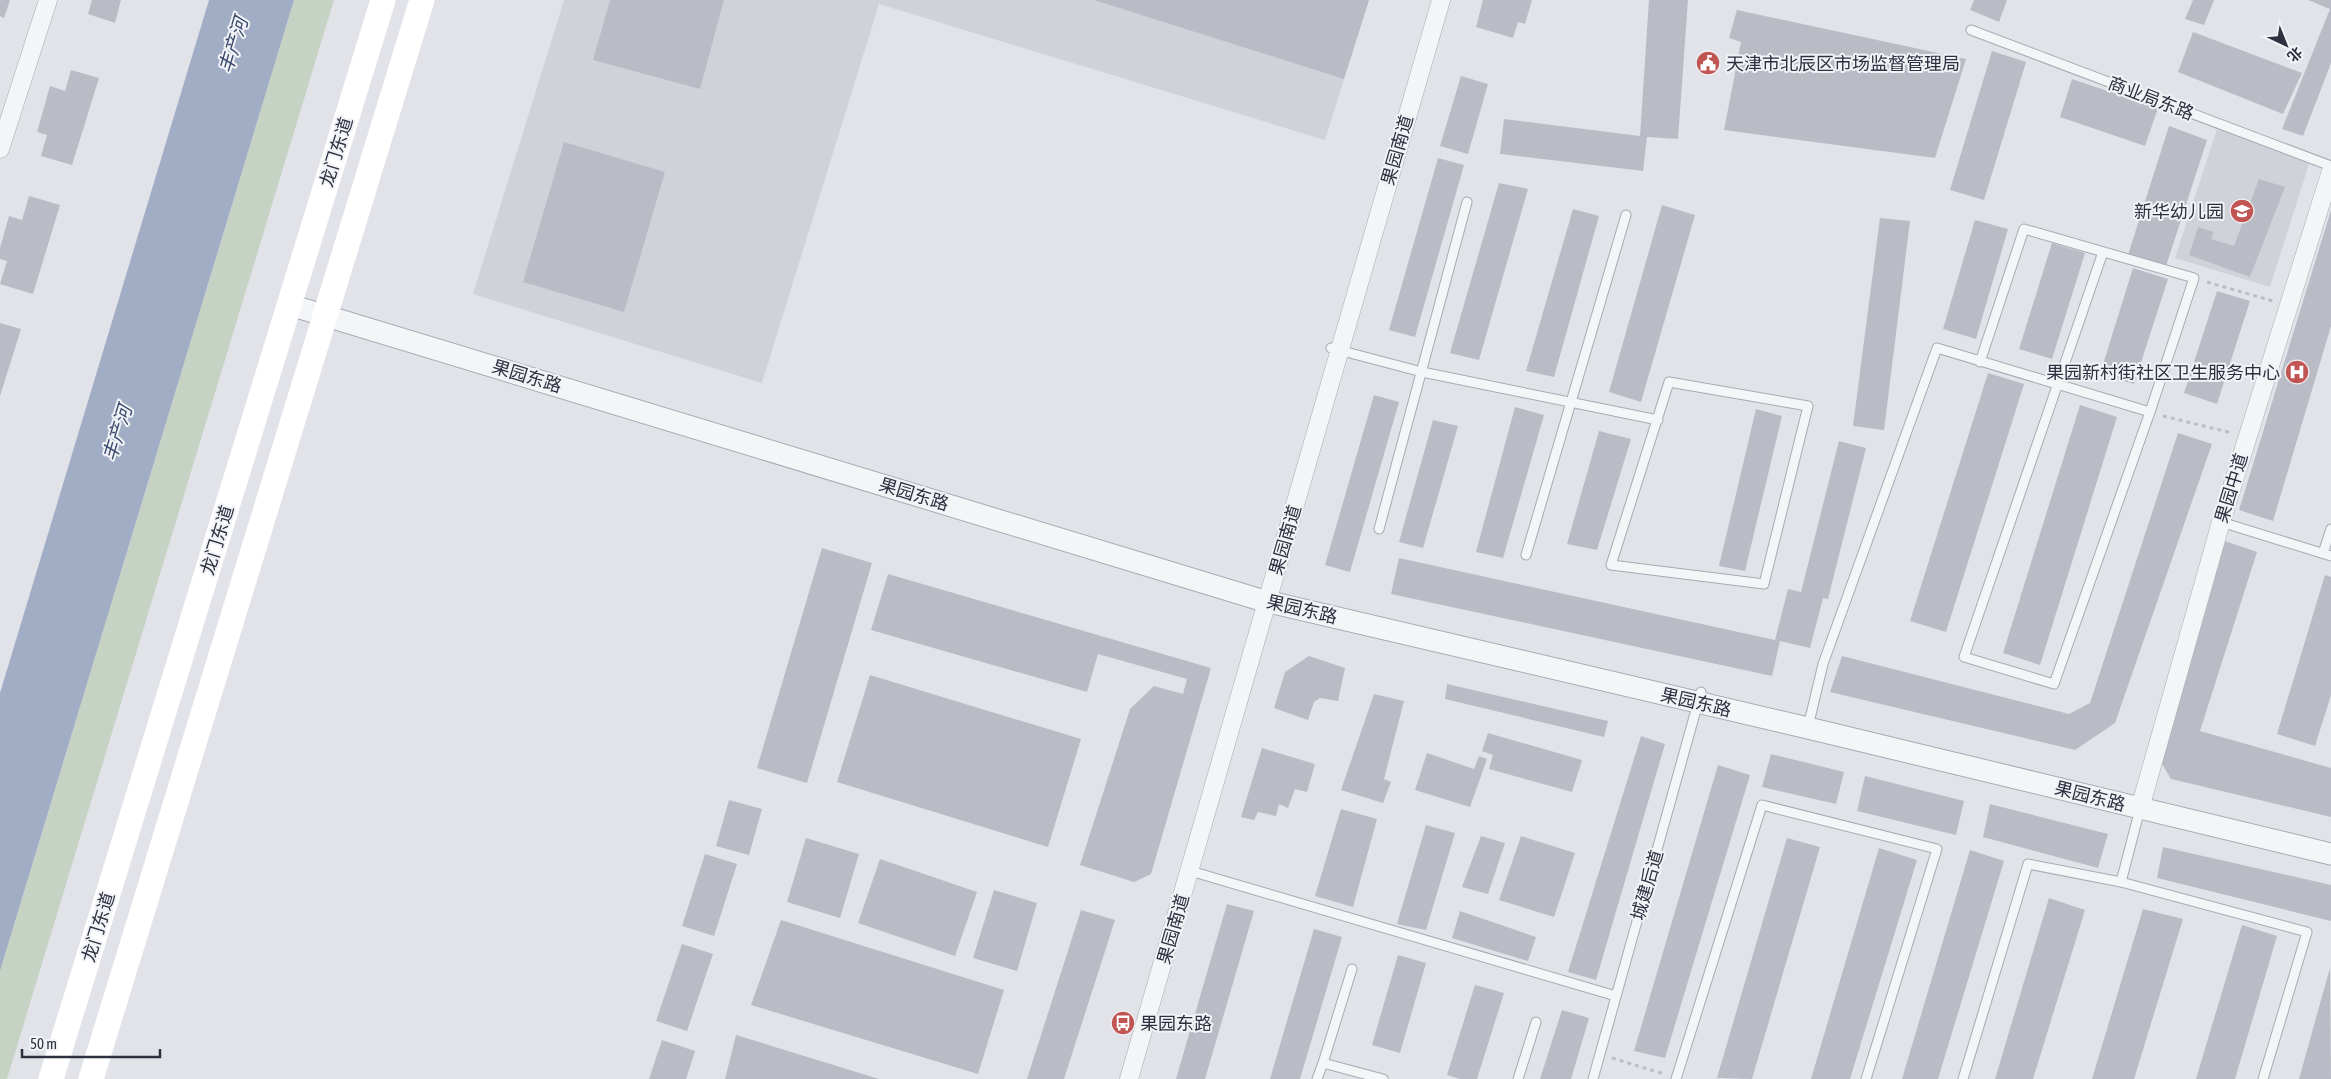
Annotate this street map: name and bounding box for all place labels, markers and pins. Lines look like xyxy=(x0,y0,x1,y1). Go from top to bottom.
public building icon: 天津市北辰区市场监督管理局 xyxy=(1695,50,1721,76)
place label: 天津市北辰区市场监督管理局 xyxy=(1726,53,1960,74)
school or university icon: 新华幼儿园 xyxy=(2229,198,2255,224)
place label: 新华幼儿园 xyxy=(2134,201,2224,222)
hospital icon: 果园新村街社区卫生服务中心 xyxy=(2284,359,2310,385)
place label: 果园新村街社区卫生服务中心 xyxy=(2046,362,2280,383)
bus stop icon: 果园东路 xyxy=(1110,1010,1136,1036)
place label: 果园东路 xyxy=(1140,1013,1212,1034)

